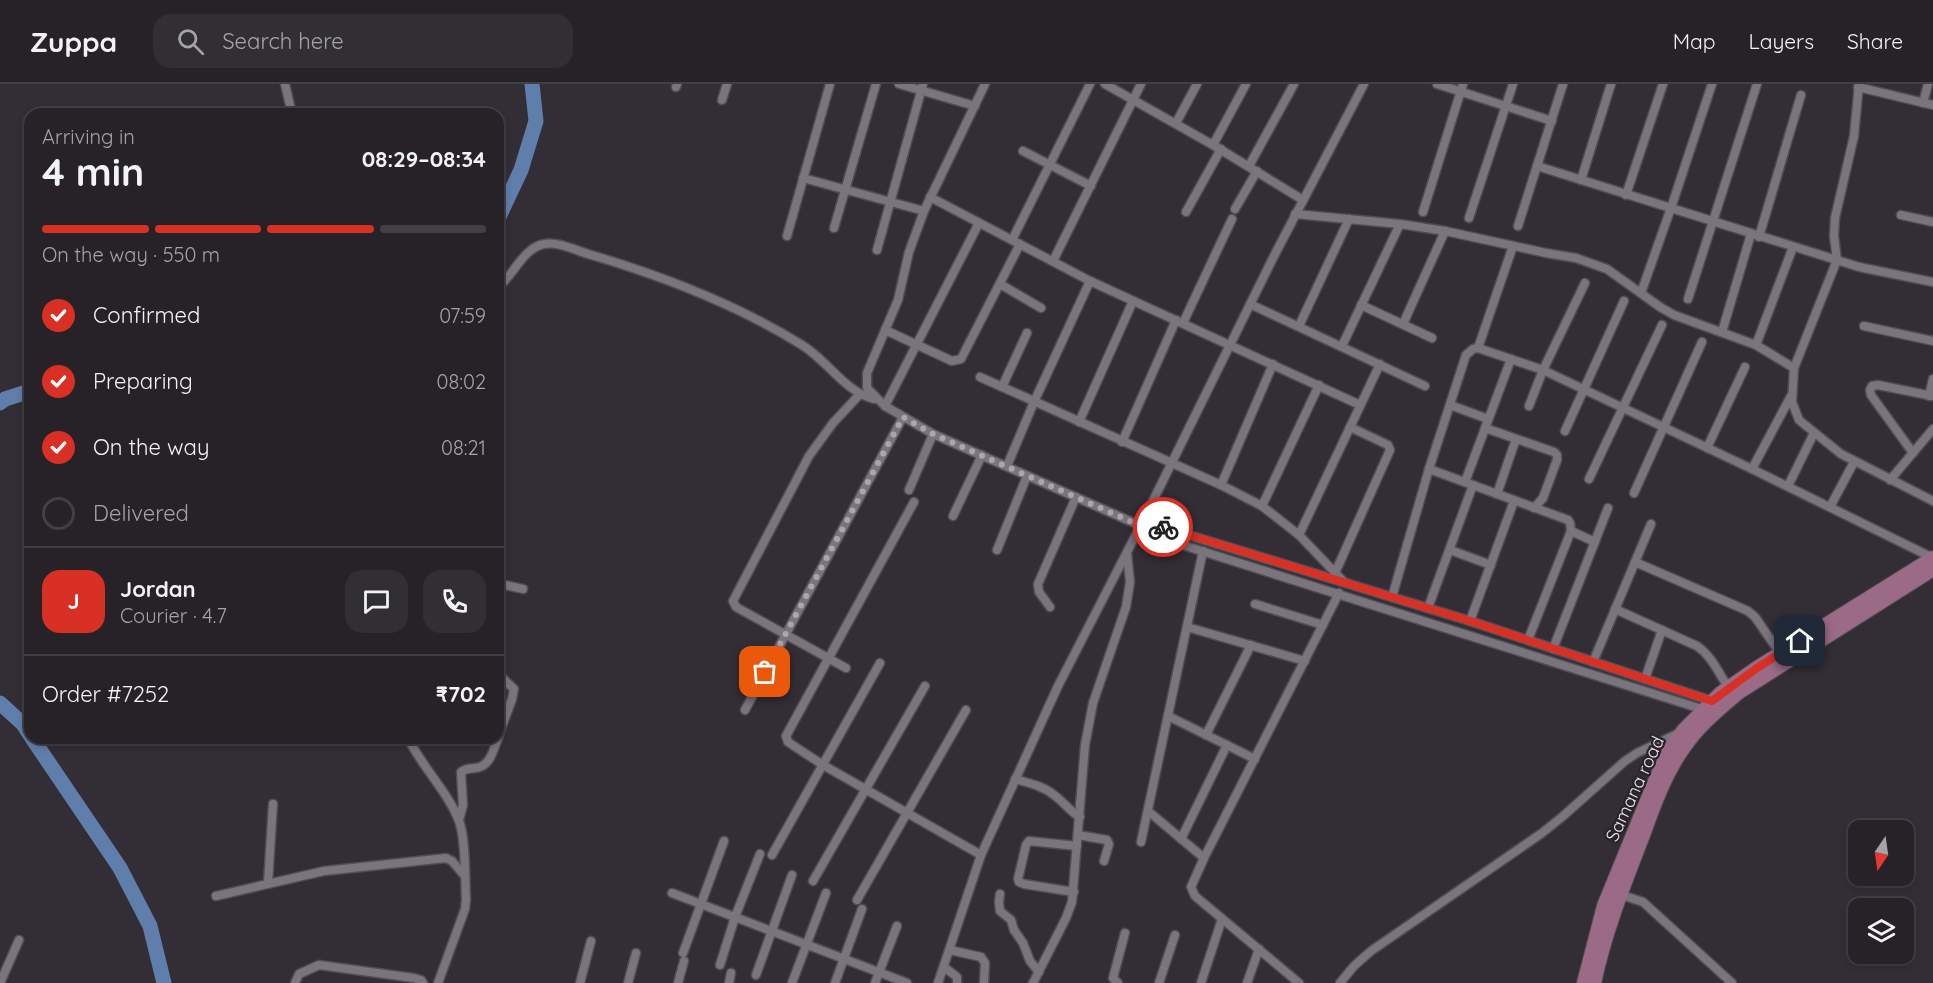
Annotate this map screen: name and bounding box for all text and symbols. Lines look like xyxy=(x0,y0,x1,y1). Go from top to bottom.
search box xyxy=(153,14,573,68)
text: Zuppa xyxy=(30,24,117,59)
icon: search xyxy=(174,25,207,58)
text: Search here xyxy=(222,27,344,55)
text: Map xyxy=(1673,28,1716,54)
text: Layers xyxy=(1749,28,1814,54)
text: Share xyxy=(1847,28,1903,54)
text: Arriving in xyxy=(42,124,135,149)
text: 08:29–08:34 xyxy=(362,145,486,173)
text: 4 min xyxy=(42,147,144,196)
text: On the way · 550 m xyxy=(42,242,220,267)
icon: check xyxy=(42,299,75,332)
text: Confirmed xyxy=(93,301,200,329)
text: 07:59 xyxy=(439,303,486,328)
icon: check xyxy=(42,365,75,398)
text: Preparing xyxy=(93,367,193,395)
text: 08:02 xyxy=(437,369,486,394)
icon: check xyxy=(42,431,75,464)
text: On the way xyxy=(93,433,209,461)
text: 08:21 xyxy=(441,435,486,460)
courier xyxy=(1133,497,1193,557)
text: Delivered xyxy=(93,499,189,527)
icon: bike xyxy=(1147,511,1180,544)
button: chat xyxy=(345,570,408,633)
button: phone xyxy=(423,570,486,633)
text: Jordan xyxy=(120,575,196,603)
text: J xyxy=(67,587,80,615)
text: Courier · 4.7 xyxy=(120,603,227,628)
pin xyxy=(1774,615,1825,666)
icon: home xyxy=(1783,624,1816,657)
pin xyxy=(739,646,790,697)
icon: bag xyxy=(748,655,781,688)
text: Order #7252 xyxy=(42,680,169,708)
text: ₹702 xyxy=(436,680,486,708)
street label: Samana road xyxy=(1600,732,1669,845)
north arrow xyxy=(1848,820,1914,886)
map controls xyxy=(1848,820,1914,964)
button: layers xyxy=(1848,898,1914,964)

